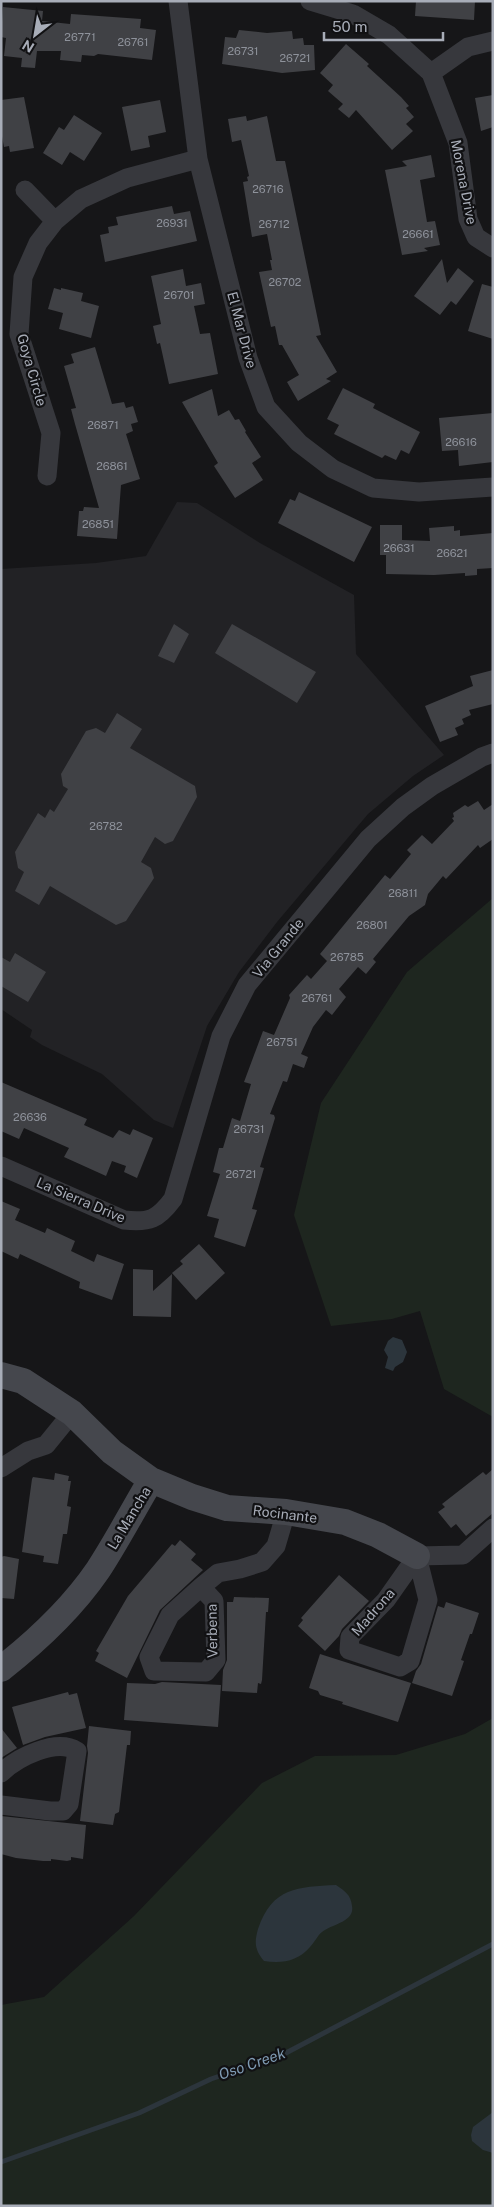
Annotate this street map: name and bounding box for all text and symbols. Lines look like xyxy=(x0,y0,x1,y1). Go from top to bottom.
north arrow xyxy=(10,10,60,60)
scale bar xyxy=(324,10,443,42)
text: 50 m xyxy=(332,18,367,35)
house number: 26771 xyxy=(64,31,96,43)
text: N xyxy=(19,36,37,56)
house number: 26761 xyxy=(118,36,148,48)
house number: 26731 xyxy=(228,45,259,57)
house number: 26721 xyxy=(280,52,310,64)
street label: Morena Drive xyxy=(448,138,480,226)
house number: 26716 xyxy=(252,183,284,195)
house number: 26931 xyxy=(156,217,188,229)
house number: 26712 xyxy=(258,218,290,230)
house number: 26661 xyxy=(402,228,434,240)
house number: 26702 xyxy=(269,276,302,288)
house number: 26701 xyxy=(164,289,194,301)
street label: El Mar Drive xyxy=(224,290,260,370)
street label: Goya Circle xyxy=(14,332,50,408)
house number: 26871 xyxy=(87,419,119,431)
house number: 26616 xyxy=(445,436,477,448)
house number: 26861 xyxy=(96,460,128,472)
house number: 26851 xyxy=(82,518,114,530)
house number: 26631 xyxy=(383,542,415,554)
house number: 26621 xyxy=(436,547,468,559)
house number: 26782 xyxy=(89,820,123,832)
house number: 26811 xyxy=(388,887,418,899)
street label: Via Grande xyxy=(249,915,307,981)
house number: 26801 xyxy=(356,919,388,931)
house number: 26785 xyxy=(330,951,364,963)
house number: 26761 xyxy=(302,992,332,1004)
house number: 26751 xyxy=(266,1036,298,1048)
house number: 26636 xyxy=(13,1111,47,1123)
house number: 26731 xyxy=(234,1123,265,1135)
house number: 26721 xyxy=(226,1168,256,1180)
street label: La Sierra Drive xyxy=(34,1174,128,1226)
street label: La Mancha xyxy=(104,1484,154,1552)
street label: Rocinante xyxy=(252,1502,318,1526)
street label: Madrona xyxy=(348,1585,398,1639)
street label: Verbena xyxy=(204,1604,220,1658)
water label: Oso Creek xyxy=(216,2044,288,2083)

